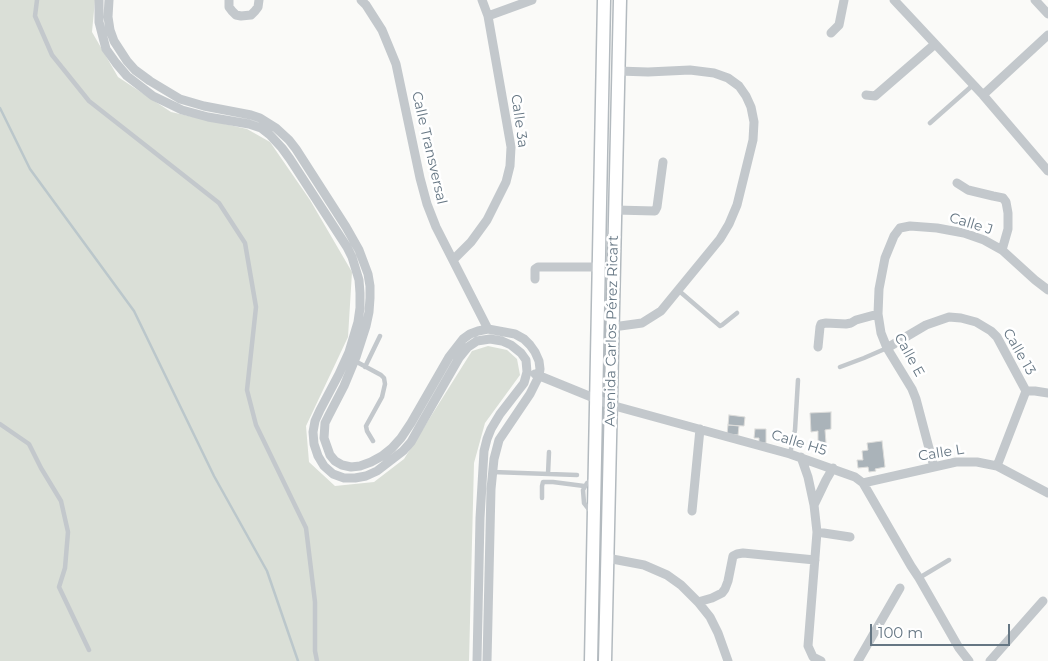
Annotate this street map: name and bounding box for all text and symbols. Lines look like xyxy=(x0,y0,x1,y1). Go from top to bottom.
street label: Calle Transversal xyxy=(408,90,450,206)
street label: Calle 3a xyxy=(507,93,531,149)
street label: Calle J xyxy=(947,209,995,239)
street label: Avenida Carlos Pérez Ricart xyxy=(602,235,622,427)
street label: Calle 13 xyxy=(999,326,1039,378)
street label: Calle E xyxy=(890,330,928,380)
street label: Calle H5 xyxy=(769,427,829,459)
street label: Calle L xyxy=(917,441,965,465)
scale bar xyxy=(873,614,1013,646)
text: 100 m xyxy=(878,623,923,642)

